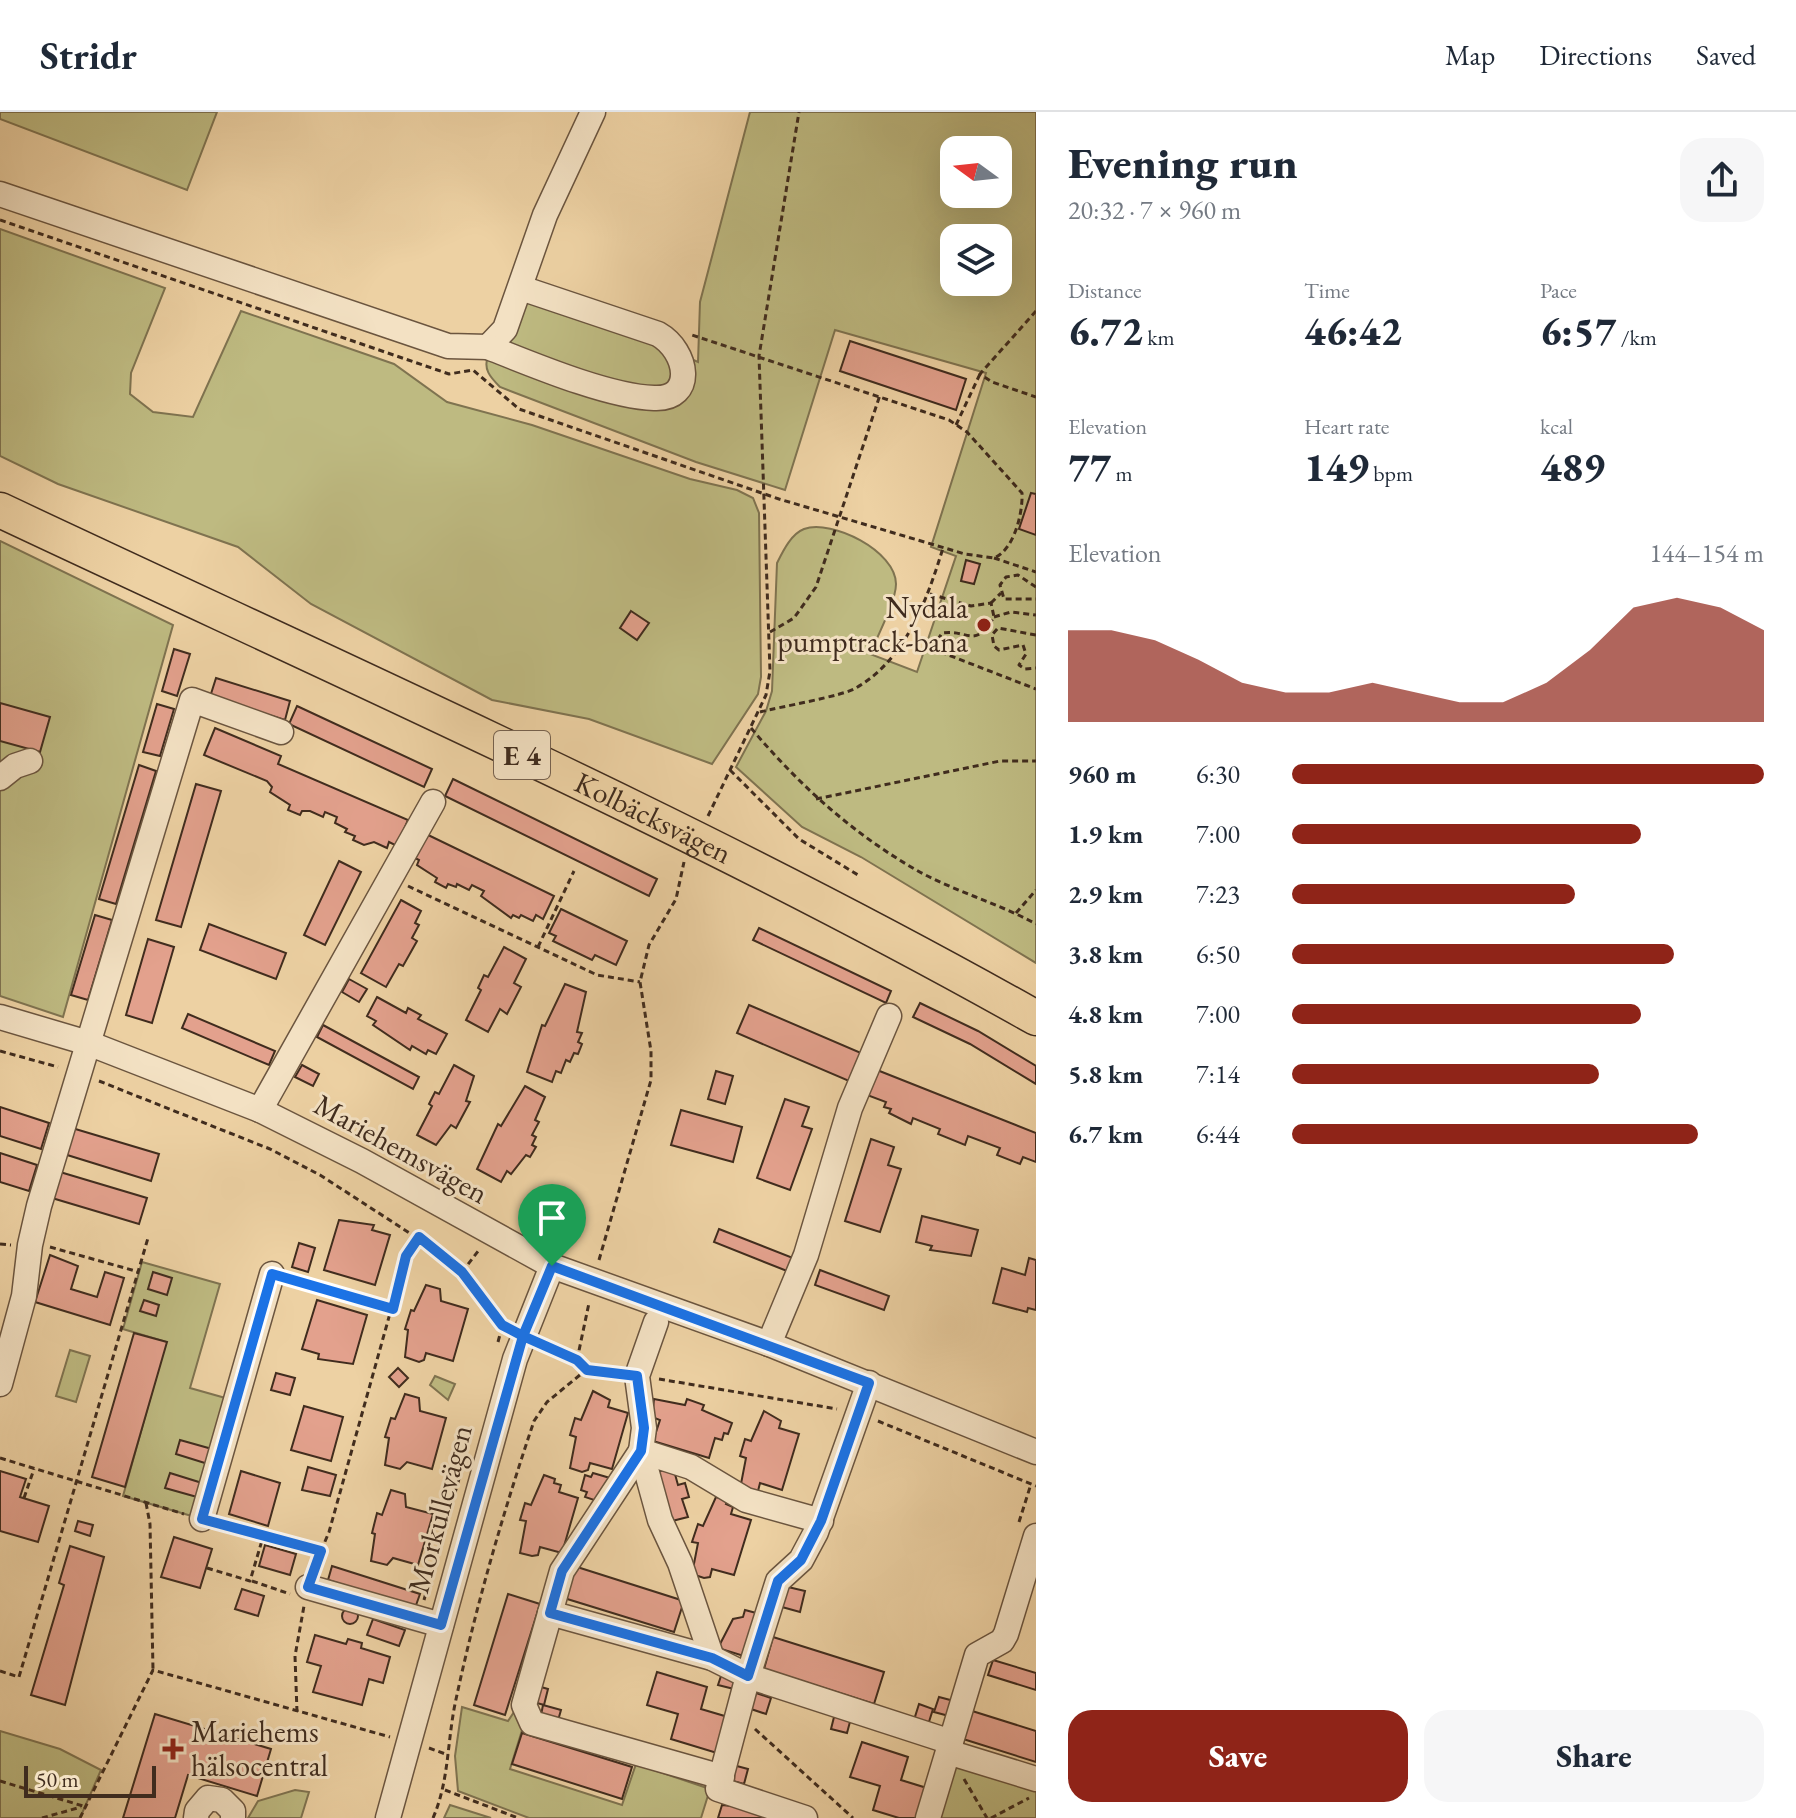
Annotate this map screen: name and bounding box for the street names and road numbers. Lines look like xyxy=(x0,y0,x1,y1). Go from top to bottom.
road number: E 4 xyxy=(494,731,550,779)
street label: Kolbäcksvägen xyxy=(568,762,738,873)
street label: Mariehemsvägen xyxy=(307,1085,495,1212)
street label: Morkullevägen xyxy=(398,1420,481,1597)

